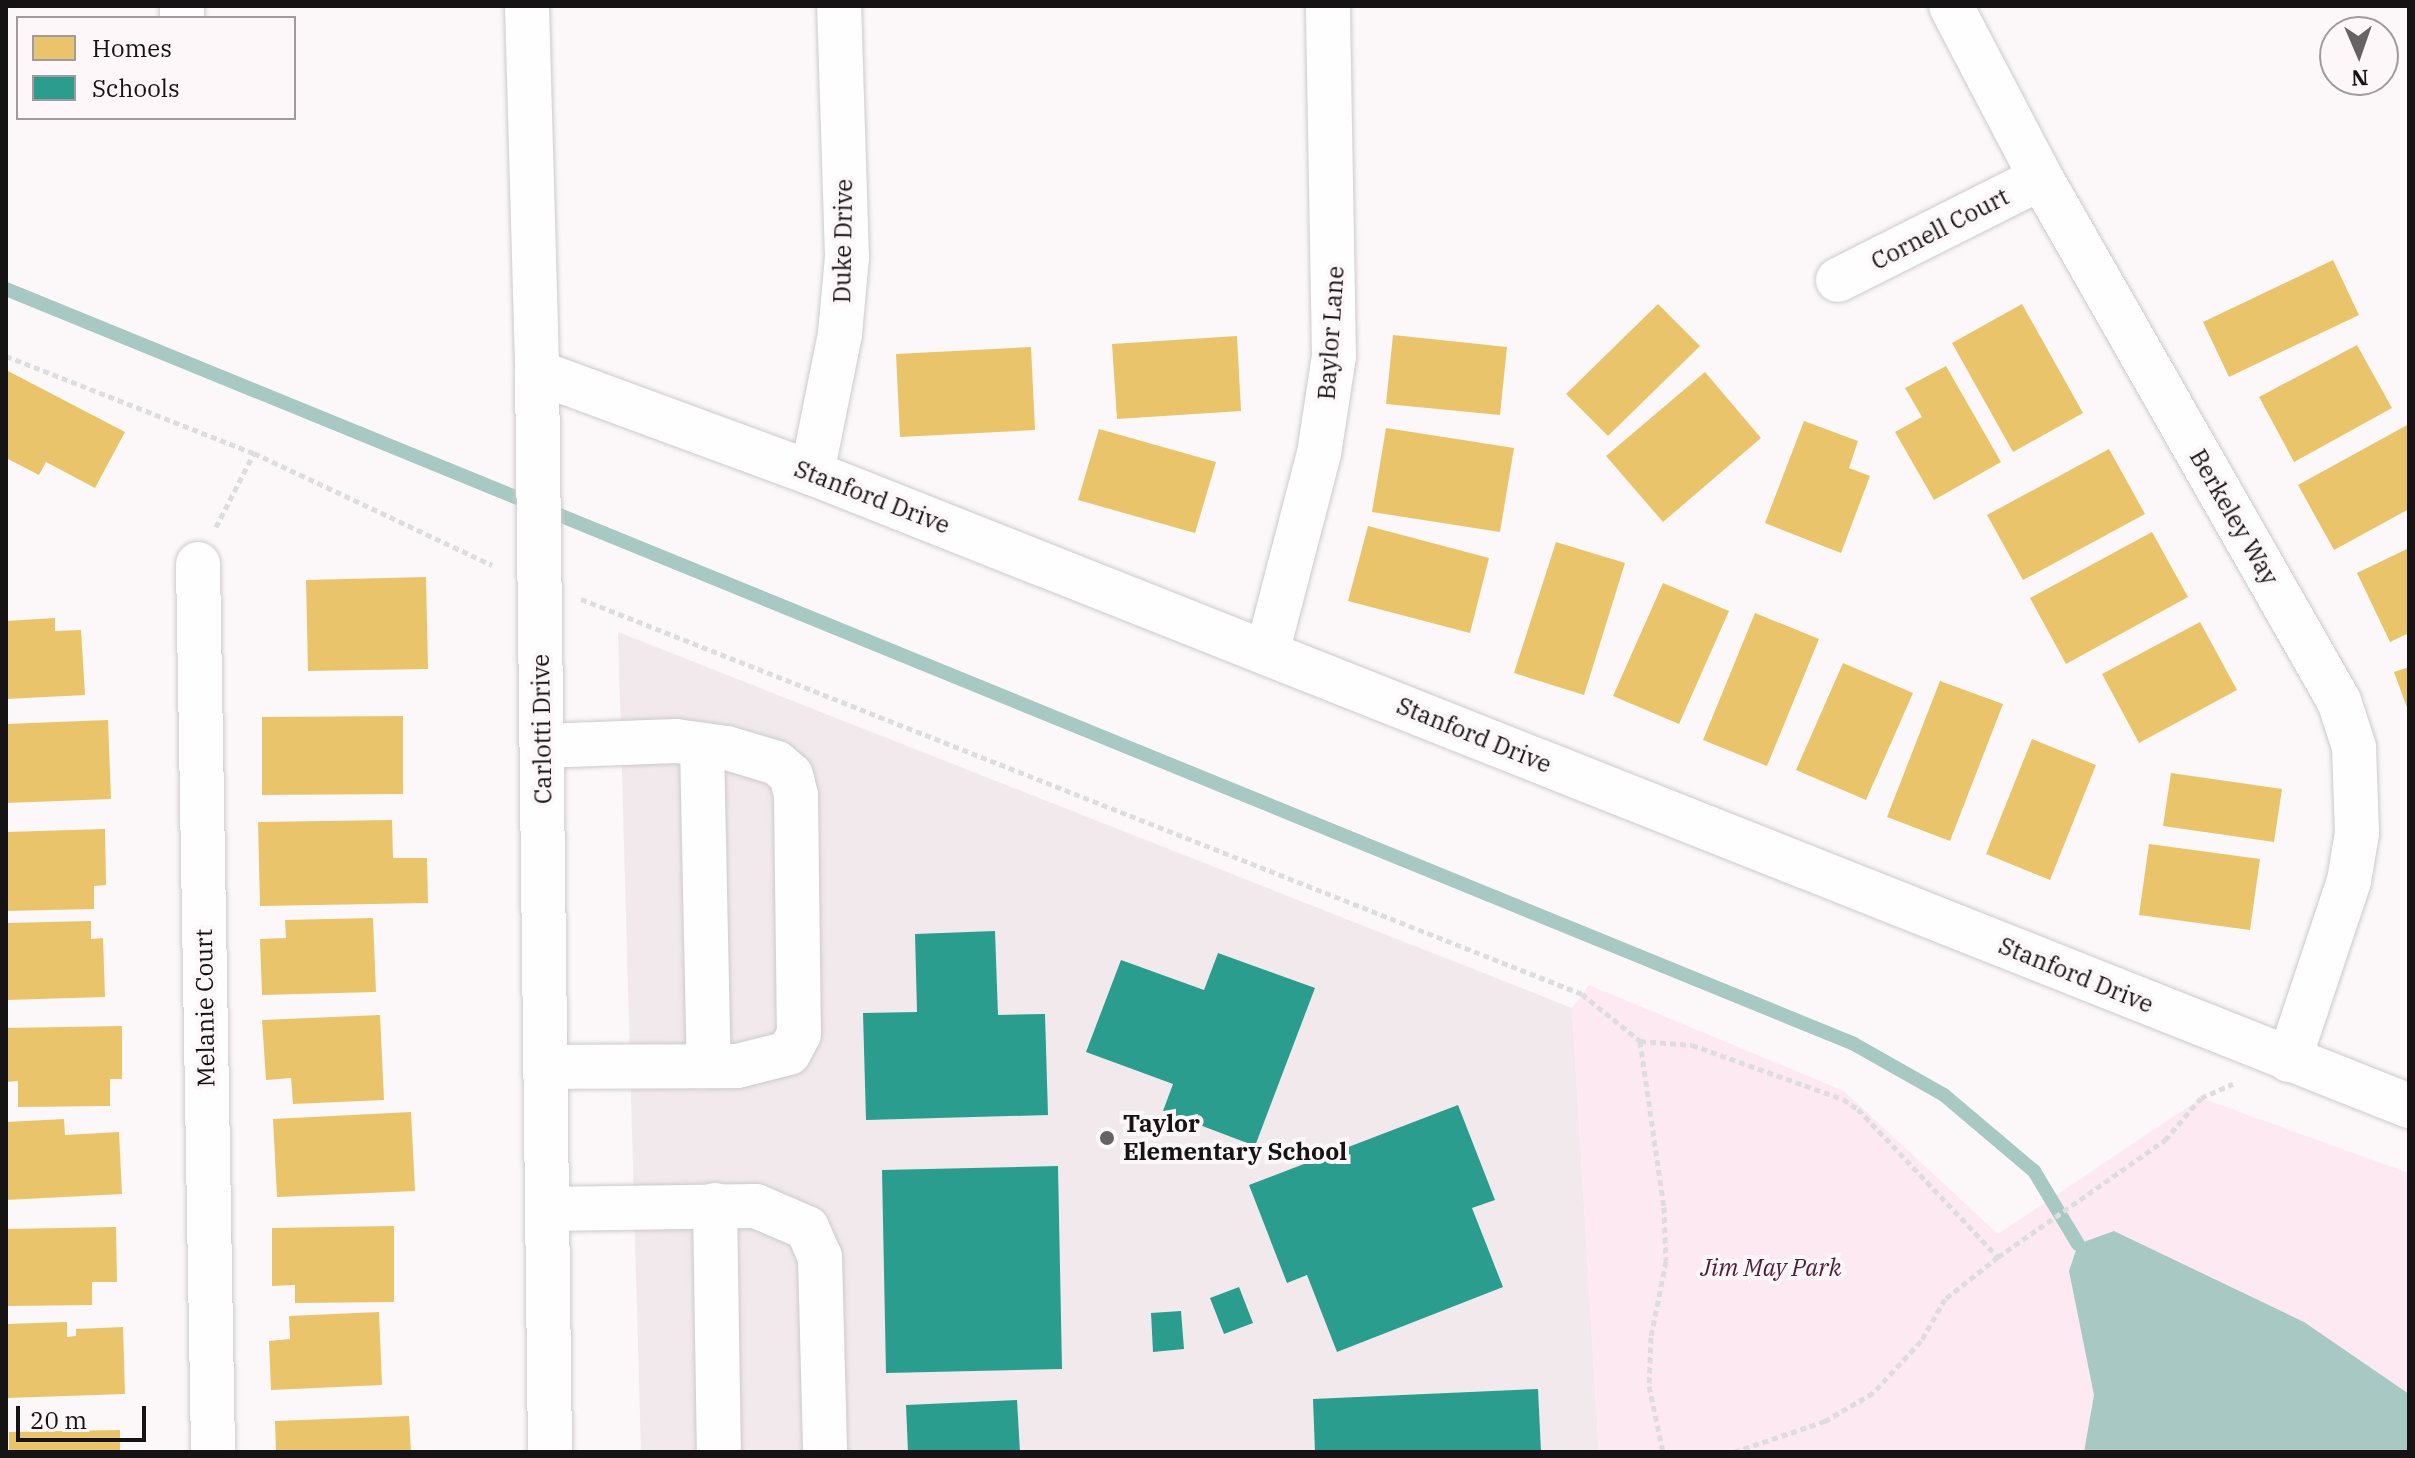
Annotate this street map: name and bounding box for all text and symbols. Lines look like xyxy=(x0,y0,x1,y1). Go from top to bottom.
legend xyxy=(16,16,296,120)
north arrow xyxy=(2319,16,2399,96)
text: Homes xyxy=(92,32,172,64)
text: N xyxy=(2351,64,2369,93)
text: Schools xyxy=(92,72,180,104)
street label: Duke Drive xyxy=(828,179,858,303)
street label: Cornell Court xyxy=(1866,182,2014,276)
street label: Baylor Lane xyxy=(1312,265,1350,401)
street label: Berkeley Way xyxy=(2184,444,2284,590)
street label: Stanford Drive xyxy=(790,454,954,540)
street label: Carlotti Drive xyxy=(526,654,558,804)
street label: Stanford Drive xyxy=(1393,691,1555,779)
street label: Melanie Court xyxy=(189,929,221,1087)
street label: Stanford Drive xyxy=(1995,931,2157,1019)
place label: Taylor Elementary School xyxy=(1123,1110,1347,1166)
marker: Taylor Elementary School xyxy=(1098,1129,1116,1147)
park label: Jim May Park xyxy=(1701,1254,1841,1282)
scale bar xyxy=(20,1390,150,1440)
text: 20 m xyxy=(30,1404,87,1436)

